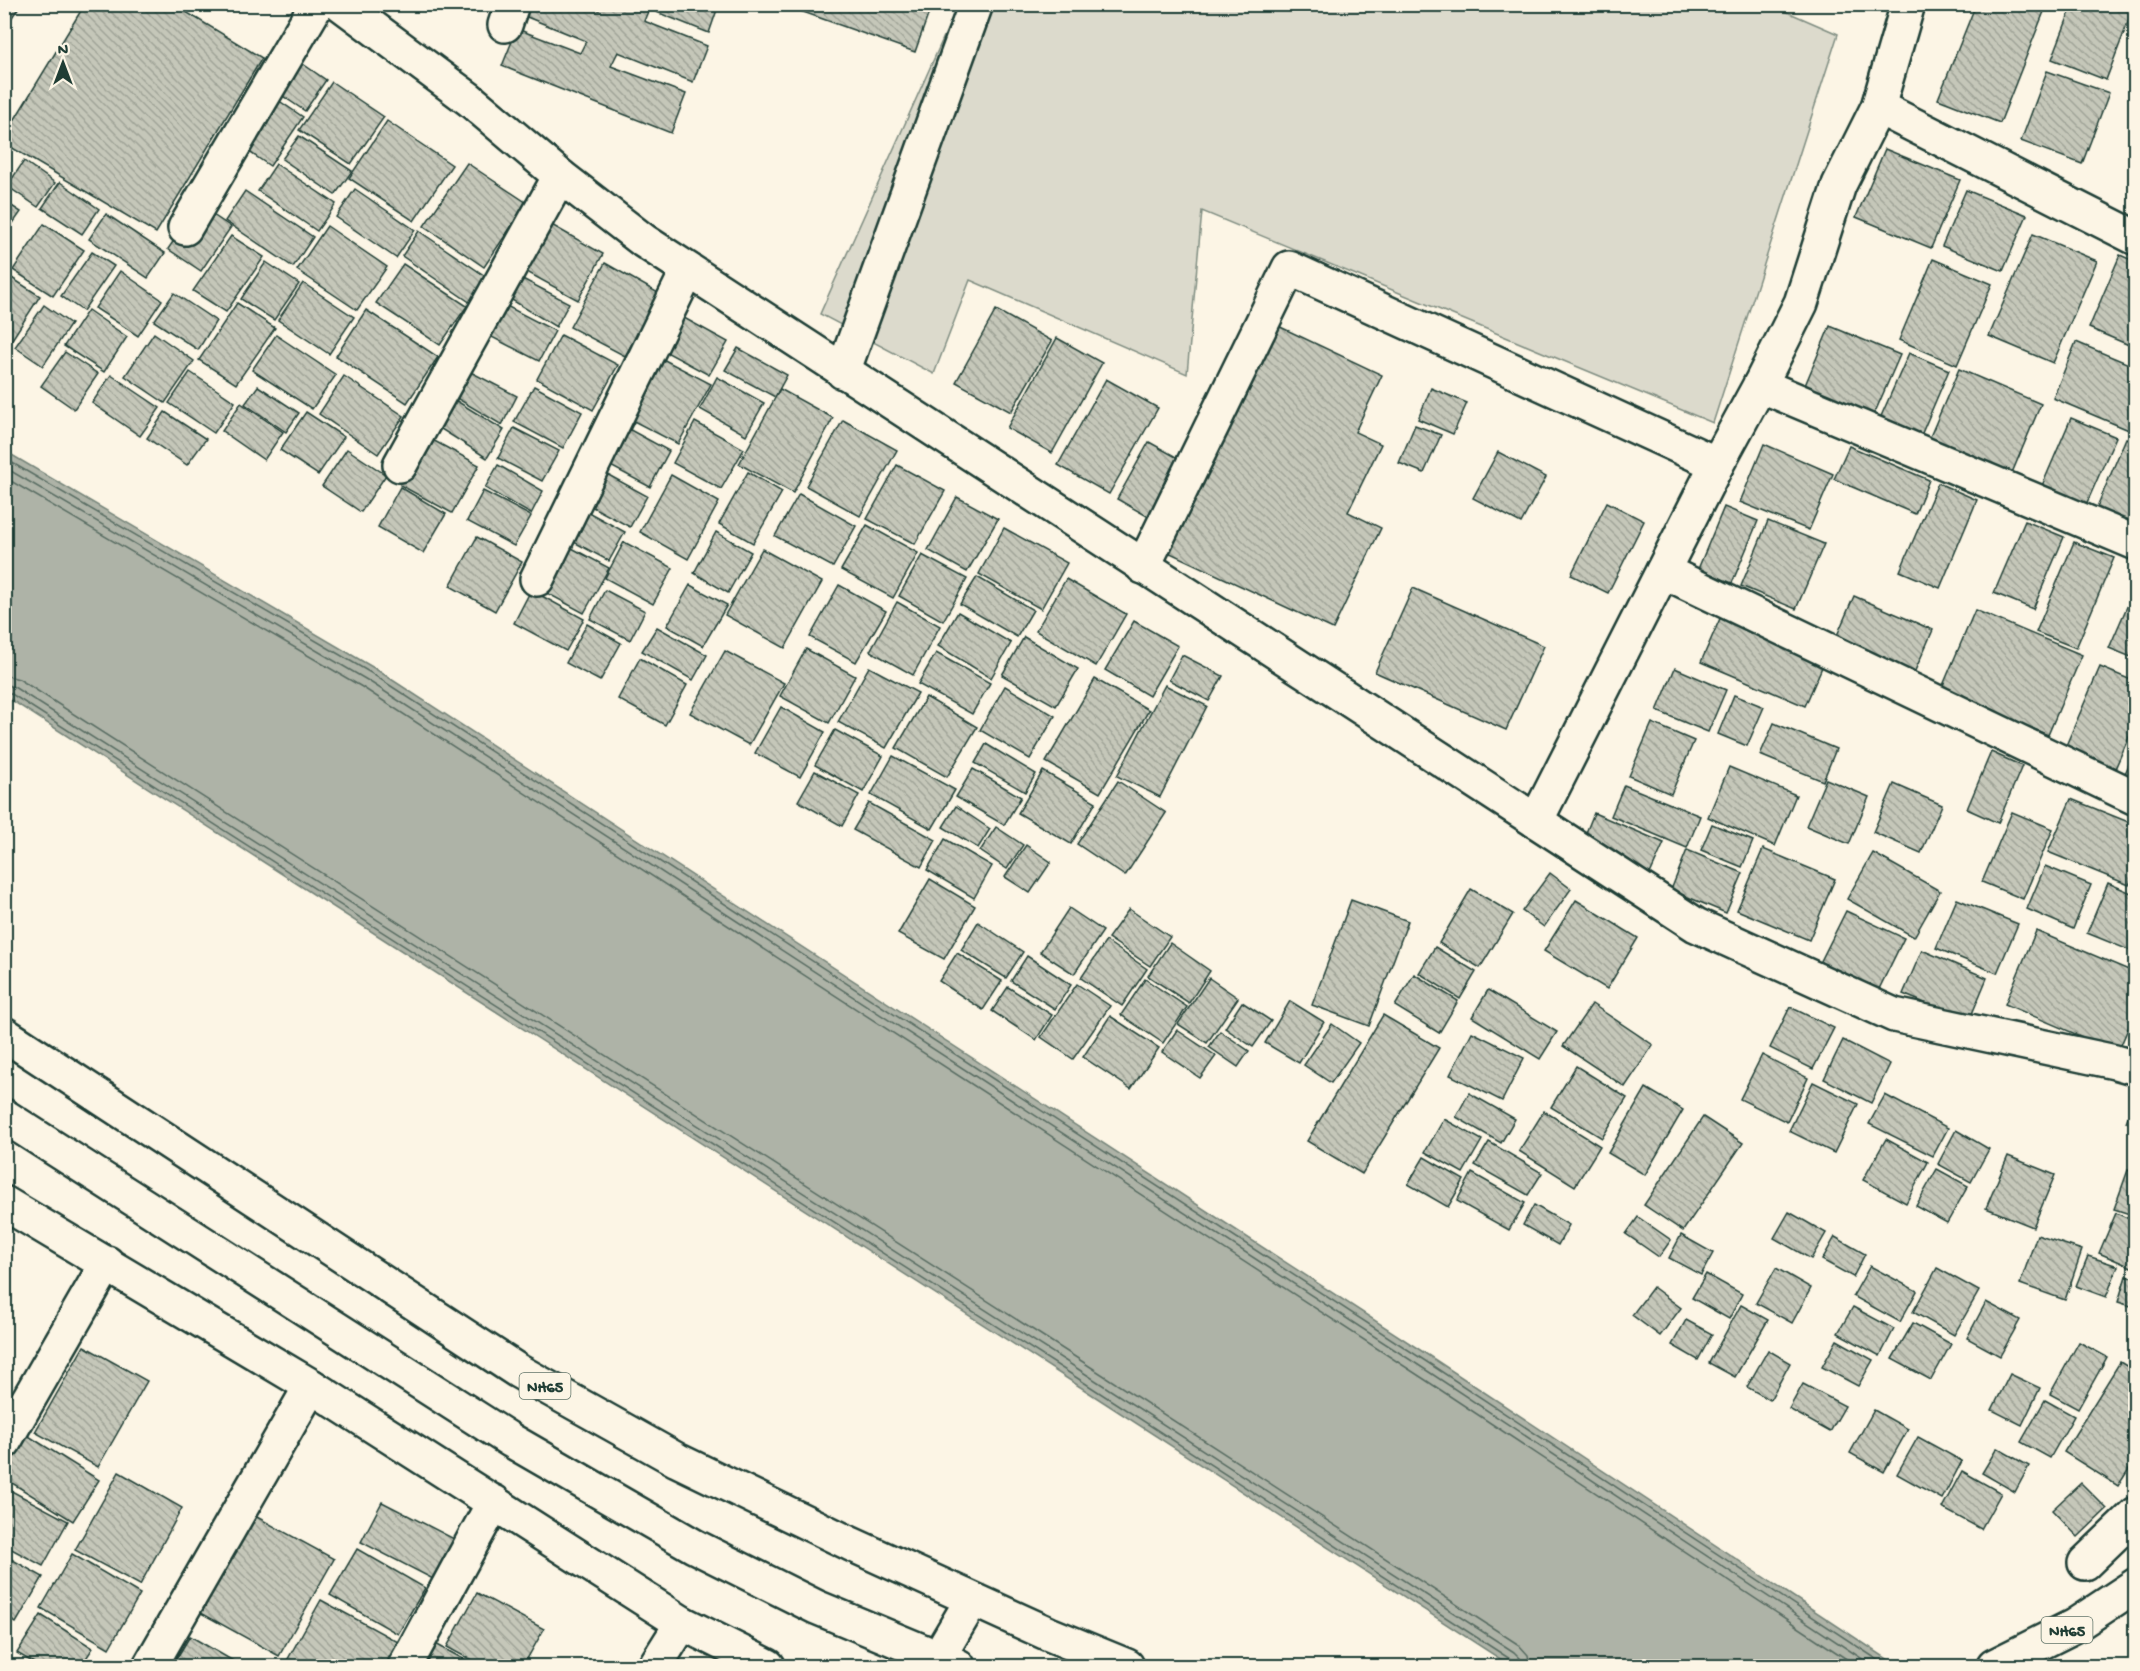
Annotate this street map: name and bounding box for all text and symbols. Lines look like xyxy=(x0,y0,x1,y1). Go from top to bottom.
north arrow xyxy=(33,33,93,93)
text: N xyxy=(58,42,69,61)
road number: NH65 xyxy=(520,1373,570,1399)
road number: NH65 xyxy=(2042,1617,2092,1643)

